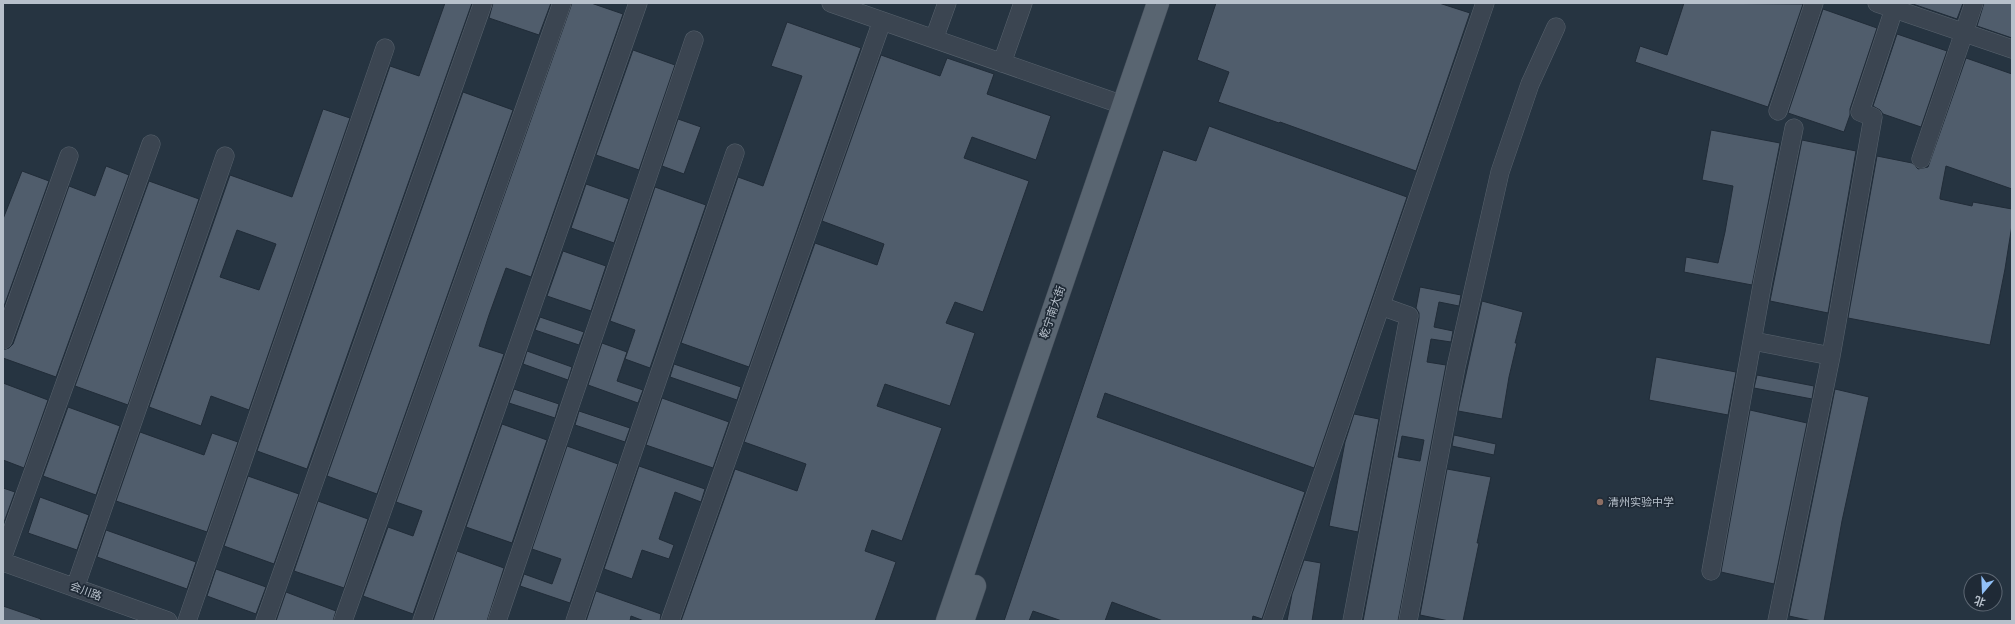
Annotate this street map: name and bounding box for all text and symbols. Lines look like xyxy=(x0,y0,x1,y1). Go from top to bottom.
street label: 乾宁南大街 xyxy=(1035,283,1069,341)
place label: 清州实验中学 xyxy=(1608,494,1674,510)
marker: 清州实验中学 xyxy=(1595,497,1605,507)
north arrow xyxy=(1963,572,2003,612)
street label: 会川路 xyxy=(68,578,104,604)
text: 北 xyxy=(1972,592,1988,611)

